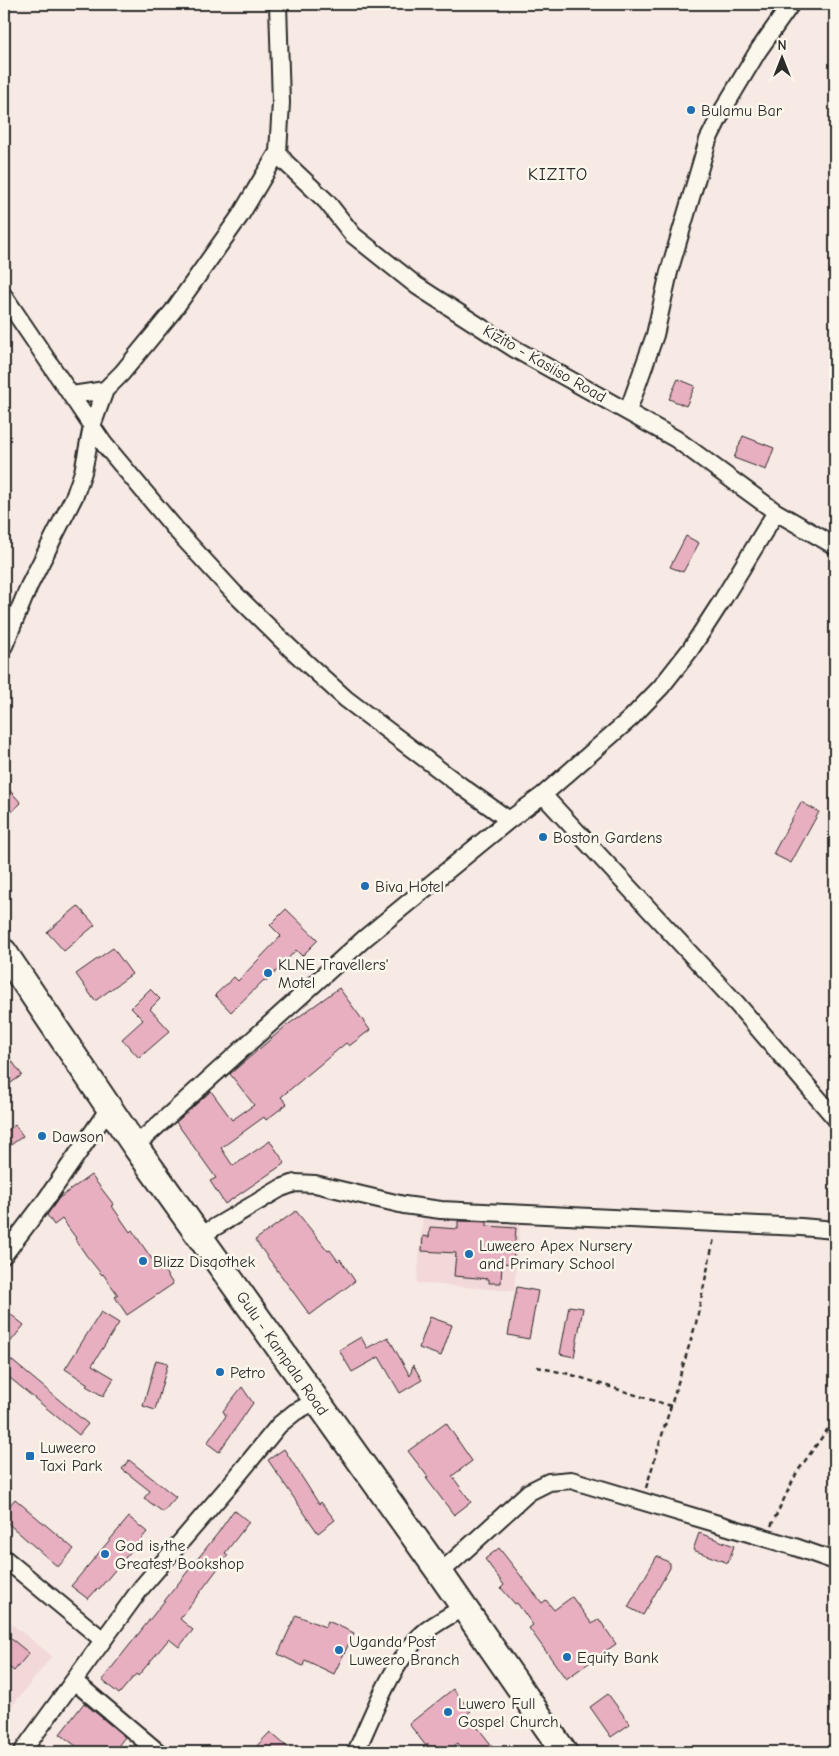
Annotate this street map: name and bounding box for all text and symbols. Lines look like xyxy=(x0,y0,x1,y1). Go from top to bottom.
north arrow xyxy=(756,32,806,82)
text: N xyxy=(777,37,787,54)
place label: Bulamu Bar xyxy=(701,102,783,120)
marker: Bulamu Bar xyxy=(685,104,697,116)
district label: KIZITO xyxy=(528,164,588,185)
street label: Kizito - Kasiiso Road xyxy=(480,321,609,406)
place label: Boston Gardens xyxy=(553,829,663,847)
marker: Boston Gardens xyxy=(537,831,549,843)
place label: Biva Hotel xyxy=(375,878,444,896)
marker: Biva Hotel xyxy=(359,880,371,892)
place label: KLNE Travellers' Motel xyxy=(278,956,389,992)
marker: KLNE Travellers' Motel xyxy=(262,967,274,979)
place label: Dawson xyxy=(52,1128,104,1146)
marker: Dawson xyxy=(36,1130,48,1142)
place label: Luweero Apex Nursery and Primary School xyxy=(479,1237,633,1273)
marker: Luweero Apex Nursery and Primary School xyxy=(463,1248,475,1260)
place label: Blizz Disqothek xyxy=(153,1253,255,1271)
marker: Blizz Disqothek xyxy=(137,1255,149,1267)
street label: Gulu - Kampala Road xyxy=(233,1288,332,1419)
place label: Petro xyxy=(230,1364,265,1382)
marker: Petro xyxy=(214,1366,226,1378)
place label: Luweero Taxi Park xyxy=(40,1439,103,1475)
marker: Luweero Taxi Park xyxy=(24,1450,36,1462)
place label: God is the Greatest Bookshop xyxy=(115,1537,244,1573)
marker: God is the Greatest Bookshop xyxy=(99,1548,111,1560)
place label: Uganda Post Luweero Branch xyxy=(349,1633,460,1669)
marker: Uganda Post Luweero Branch xyxy=(333,1644,345,1656)
place label: Equity Bank xyxy=(577,1649,659,1667)
marker: Equity Bank xyxy=(561,1651,573,1663)
place label: Luwero Full Gospel Church xyxy=(458,1695,559,1731)
marker: Luwero Full Gospel Church xyxy=(442,1706,454,1718)

